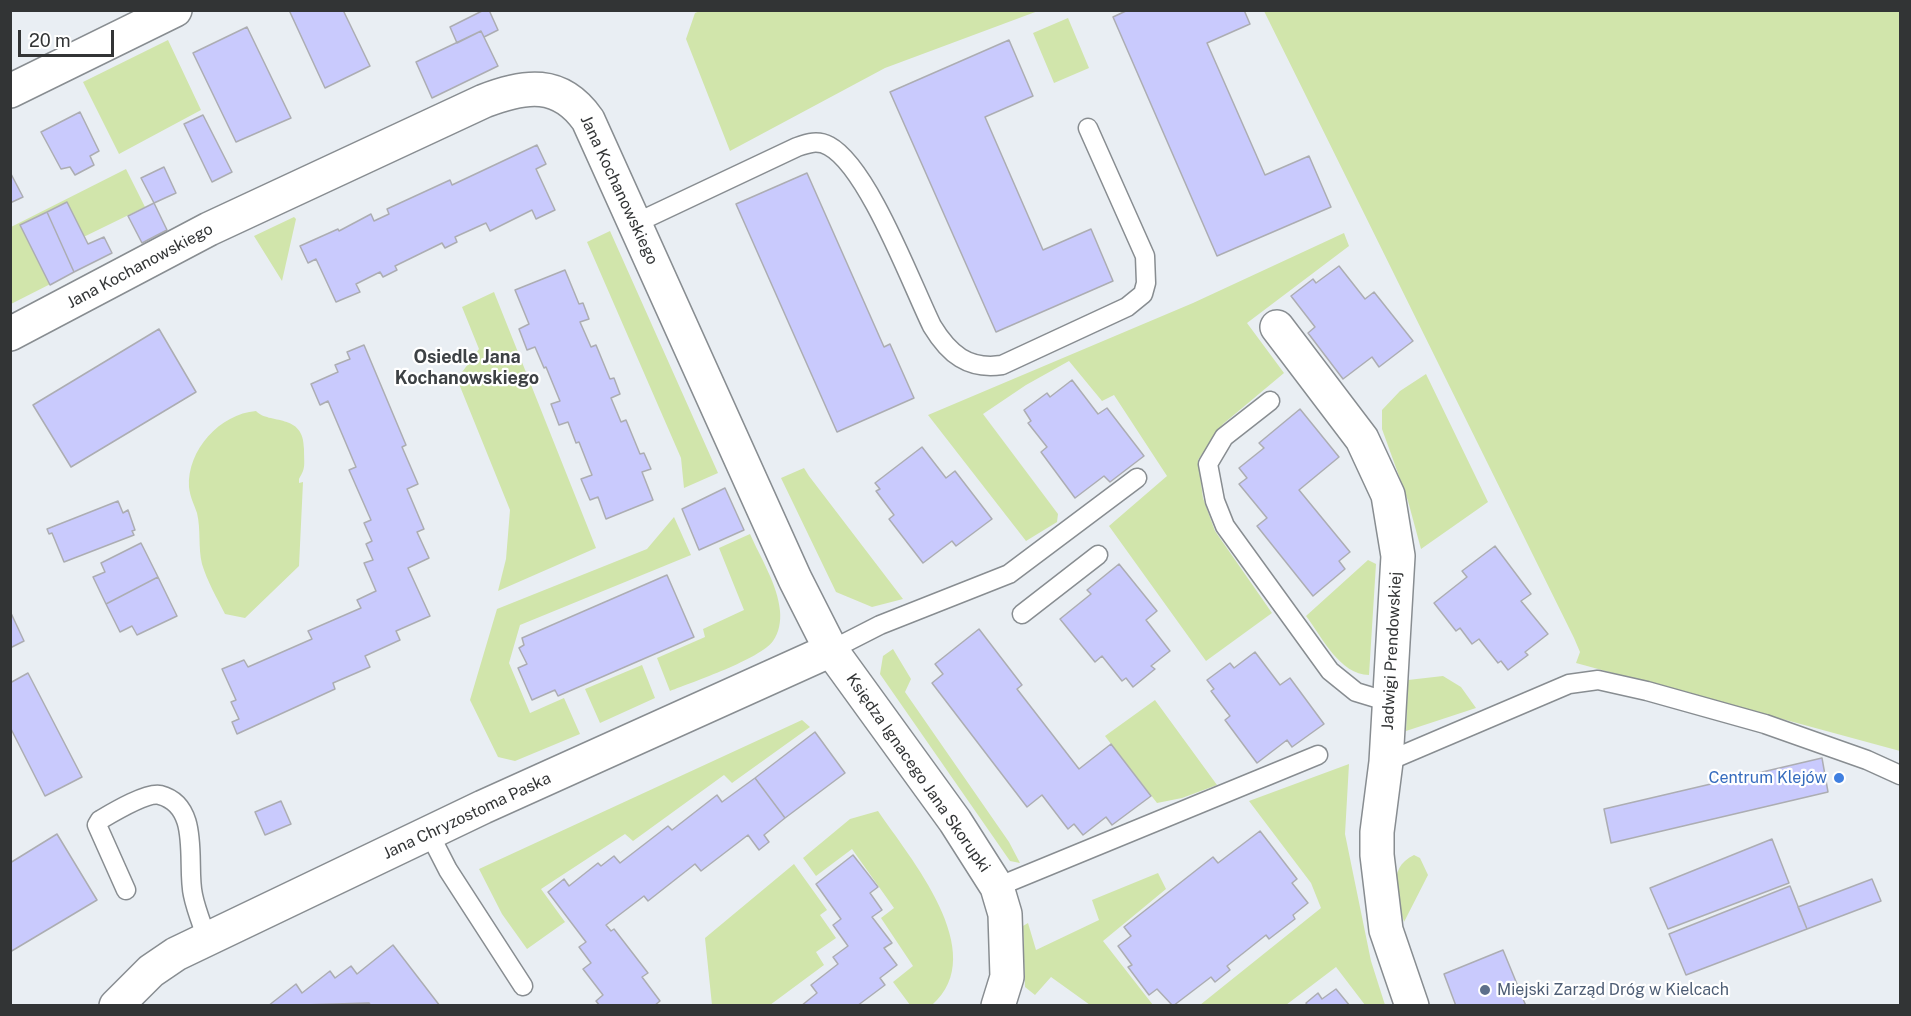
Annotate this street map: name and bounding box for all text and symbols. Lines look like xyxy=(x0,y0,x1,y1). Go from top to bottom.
scale bar xyxy=(21,18,117,56)
text: 20 m xyxy=(29,30,71,51)
street label: Jana Kochanowskiego xyxy=(576,112,662,268)
street label: Jana Kochanowskiego xyxy=(64,219,216,313)
district label: Osiedle Jana Kochanowskiego xyxy=(395,346,539,388)
street label: Jadwigi Prendowskiej xyxy=(1378,571,1406,731)
street label: Księdza Ignacego Jana Skorupki xyxy=(842,670,994,876)
place label: Centrum Klejów xyxy=(1708,768,1827,788)
street label: Jana Chryzostoma Paska xyxy=(380,769,554,863)
marker: Centrum Klejów xyxy=(1832,771,1846,785)
place label: Miejski Zarząd Dróg w Kielcach xyxy=(1497,980,1729,1000)
marker: Miejski Zarząd Dróg w Kielcach xyxy=(1478,983,1492,997)

